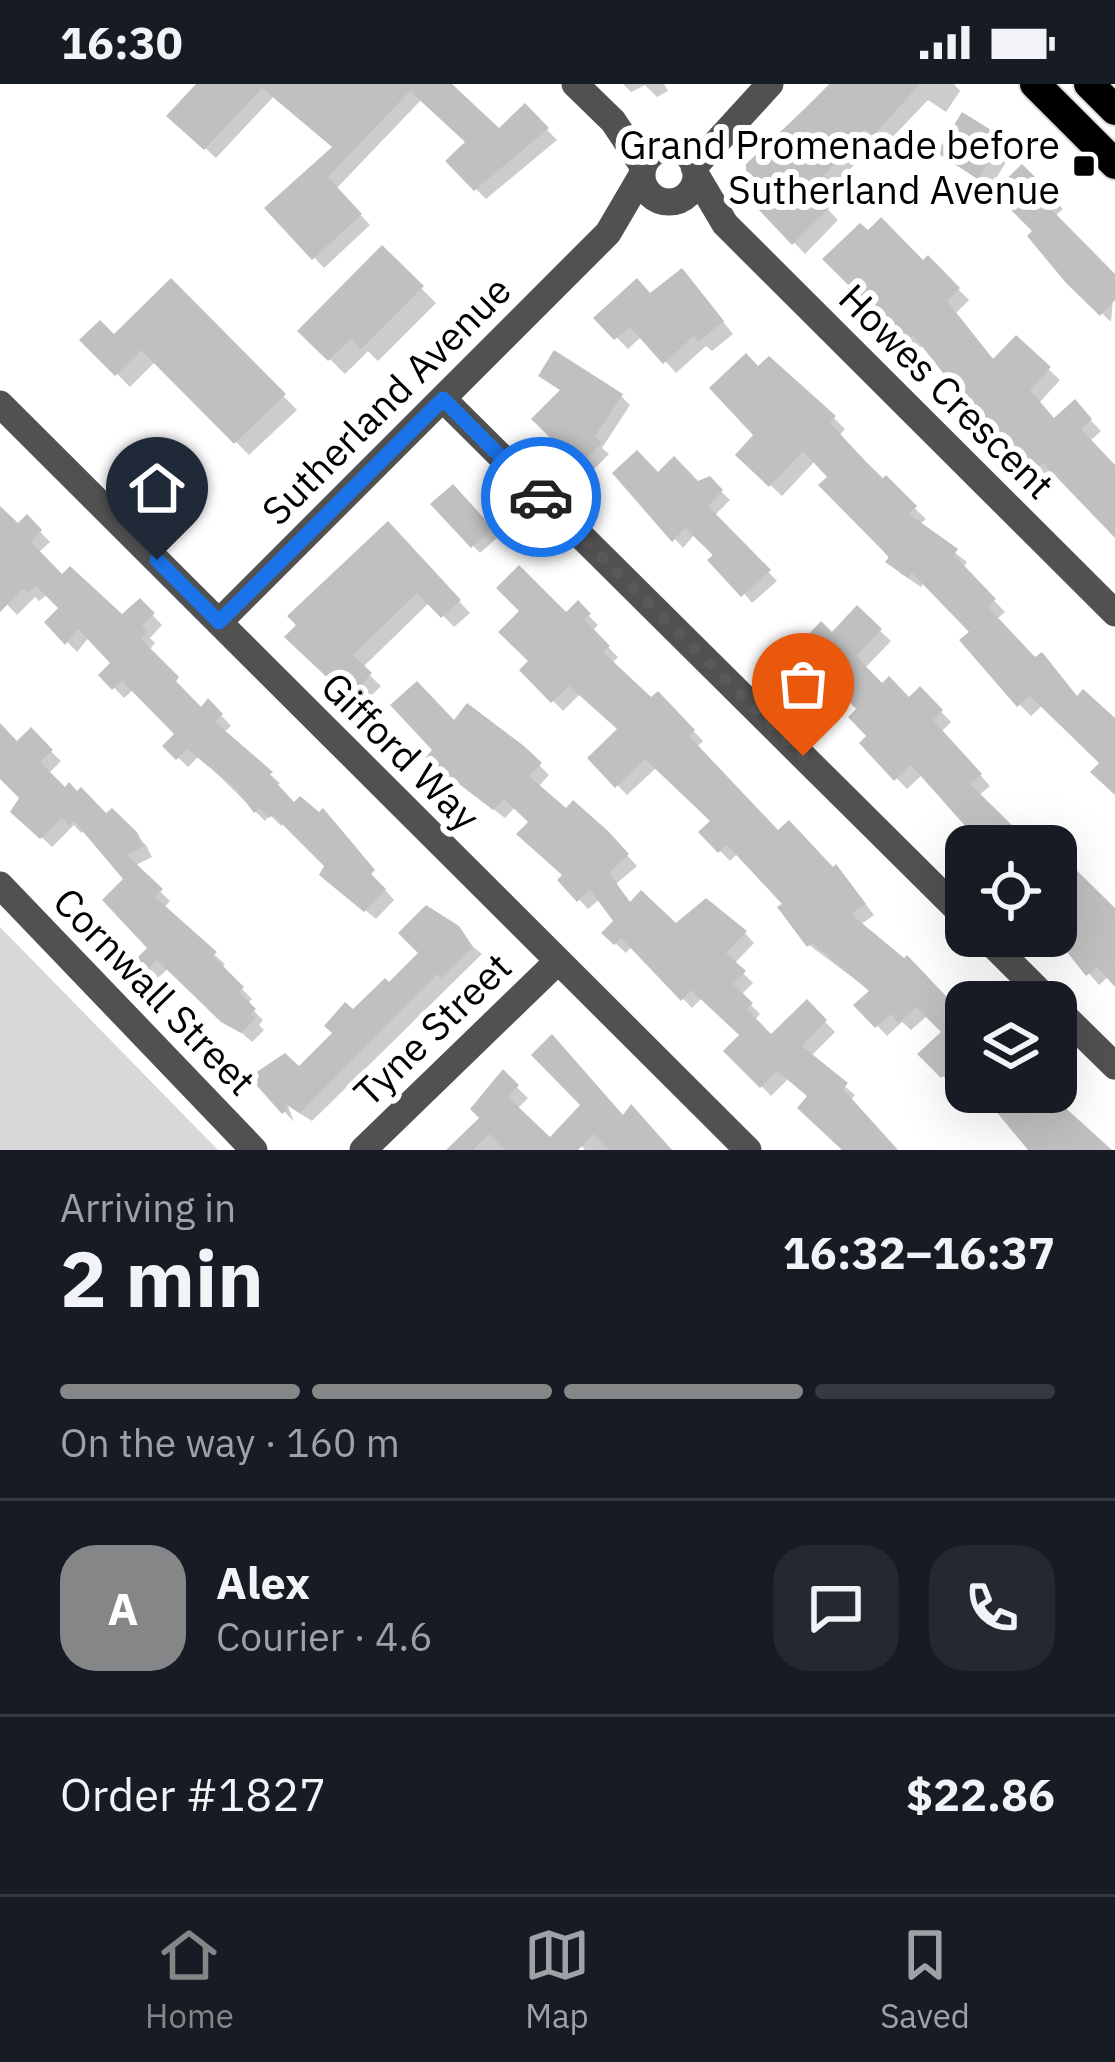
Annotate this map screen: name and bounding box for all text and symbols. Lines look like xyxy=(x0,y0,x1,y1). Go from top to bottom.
text: 16:30 xyxy=(60,13,183,71)
place label: Grand Promenade before Sutherland Avenue xyxy=(619,119,1060,215)
marker: Grand Promenade before Sutherland Avenue xyxy=(1071,153,1097,179)
street label: Sutherland Avenue xyxy=(251,265,521,535)
street label: Howes Crescent xyxy=(829,273,1065,509)
pin xyxy=(106,437,208,560)
courier xyxy=(481,437,601,557)
icon: home xyxy=(124,455,190,521)
icon: car xyxy=(508,464,574,530)
pin xyxy=(752,633,854,756)
icon: bag xyxy=(770,651,836,717)
street label: Gifford Way xyxy=(311,661,491,841)
map controls xyxy=(945,825,1077,1113)
button: locate xyxy=(945,825,1077,957)
street label: Cornwall Street xyxy=(43,876,267,1106)
street label: Tyne Street xyxy=(342,941,522,1117)
button: layers xyxy=(945,981,1077,1113)
text: Arriving in xyxy=(60,1182,236,1233)
text: 16:32–16:37 xyxy=(783,1223,1055,1281)
text: 2 min xyxy=(60,1227,264,1328)
text: On the way · 160 m xyxy=(60,1417,400,1468)
button: chat xyxy=(773,1545,899,1671)
button: phone xyxy=(929,1545,1055,1671)
text: Alex xyxy=(216,1553,310,1611)
text: A xyxy=(108,1579,138,1637)
text: Courier · 4.6 xyxy=(216,1611,433,1662)
text: Order #1827 xyxy=(60,1765,326,1823)
text: $22.86 xyxy=(906,1765,1055,1823)
tab: Home xyxy=(145,1922,234,2037)
tab: Map xyxy=(524,1922,590,2037)
tab: Saved xyxy=(880,1922,970,2037)

